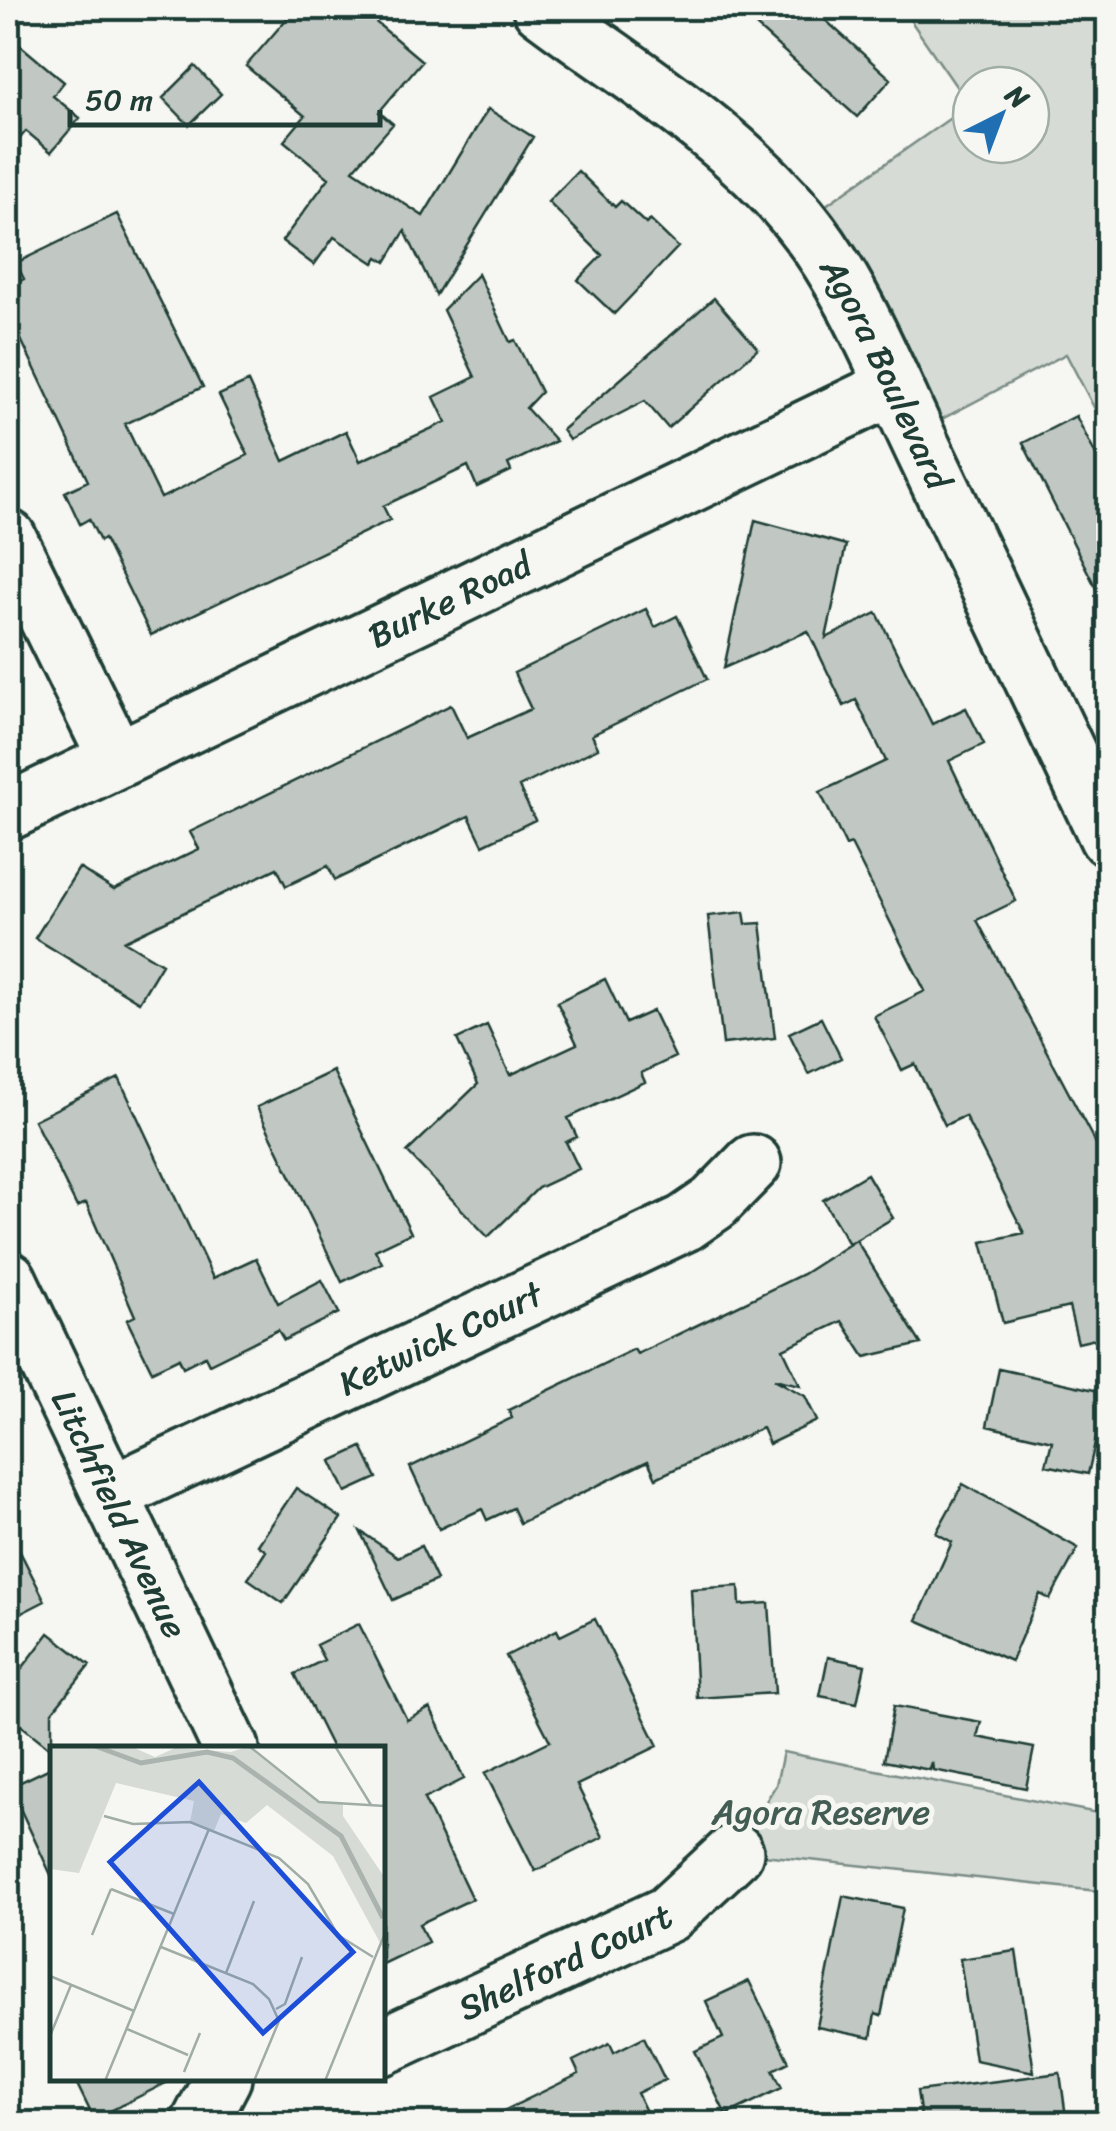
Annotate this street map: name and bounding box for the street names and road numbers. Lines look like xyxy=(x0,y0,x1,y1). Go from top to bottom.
street label: Agora Boulevard xyxy=(802,244,970,502)
street label: Burke Road xyxy=(357,533,545,666)
street label: Ketwick Court xyxy=(328,1263,555,1413)
street label: Litchfield Avenue xyxy=(34,1378,206,1649)
street label: Shelford Court xyxy=(447,1885,683,2039)

